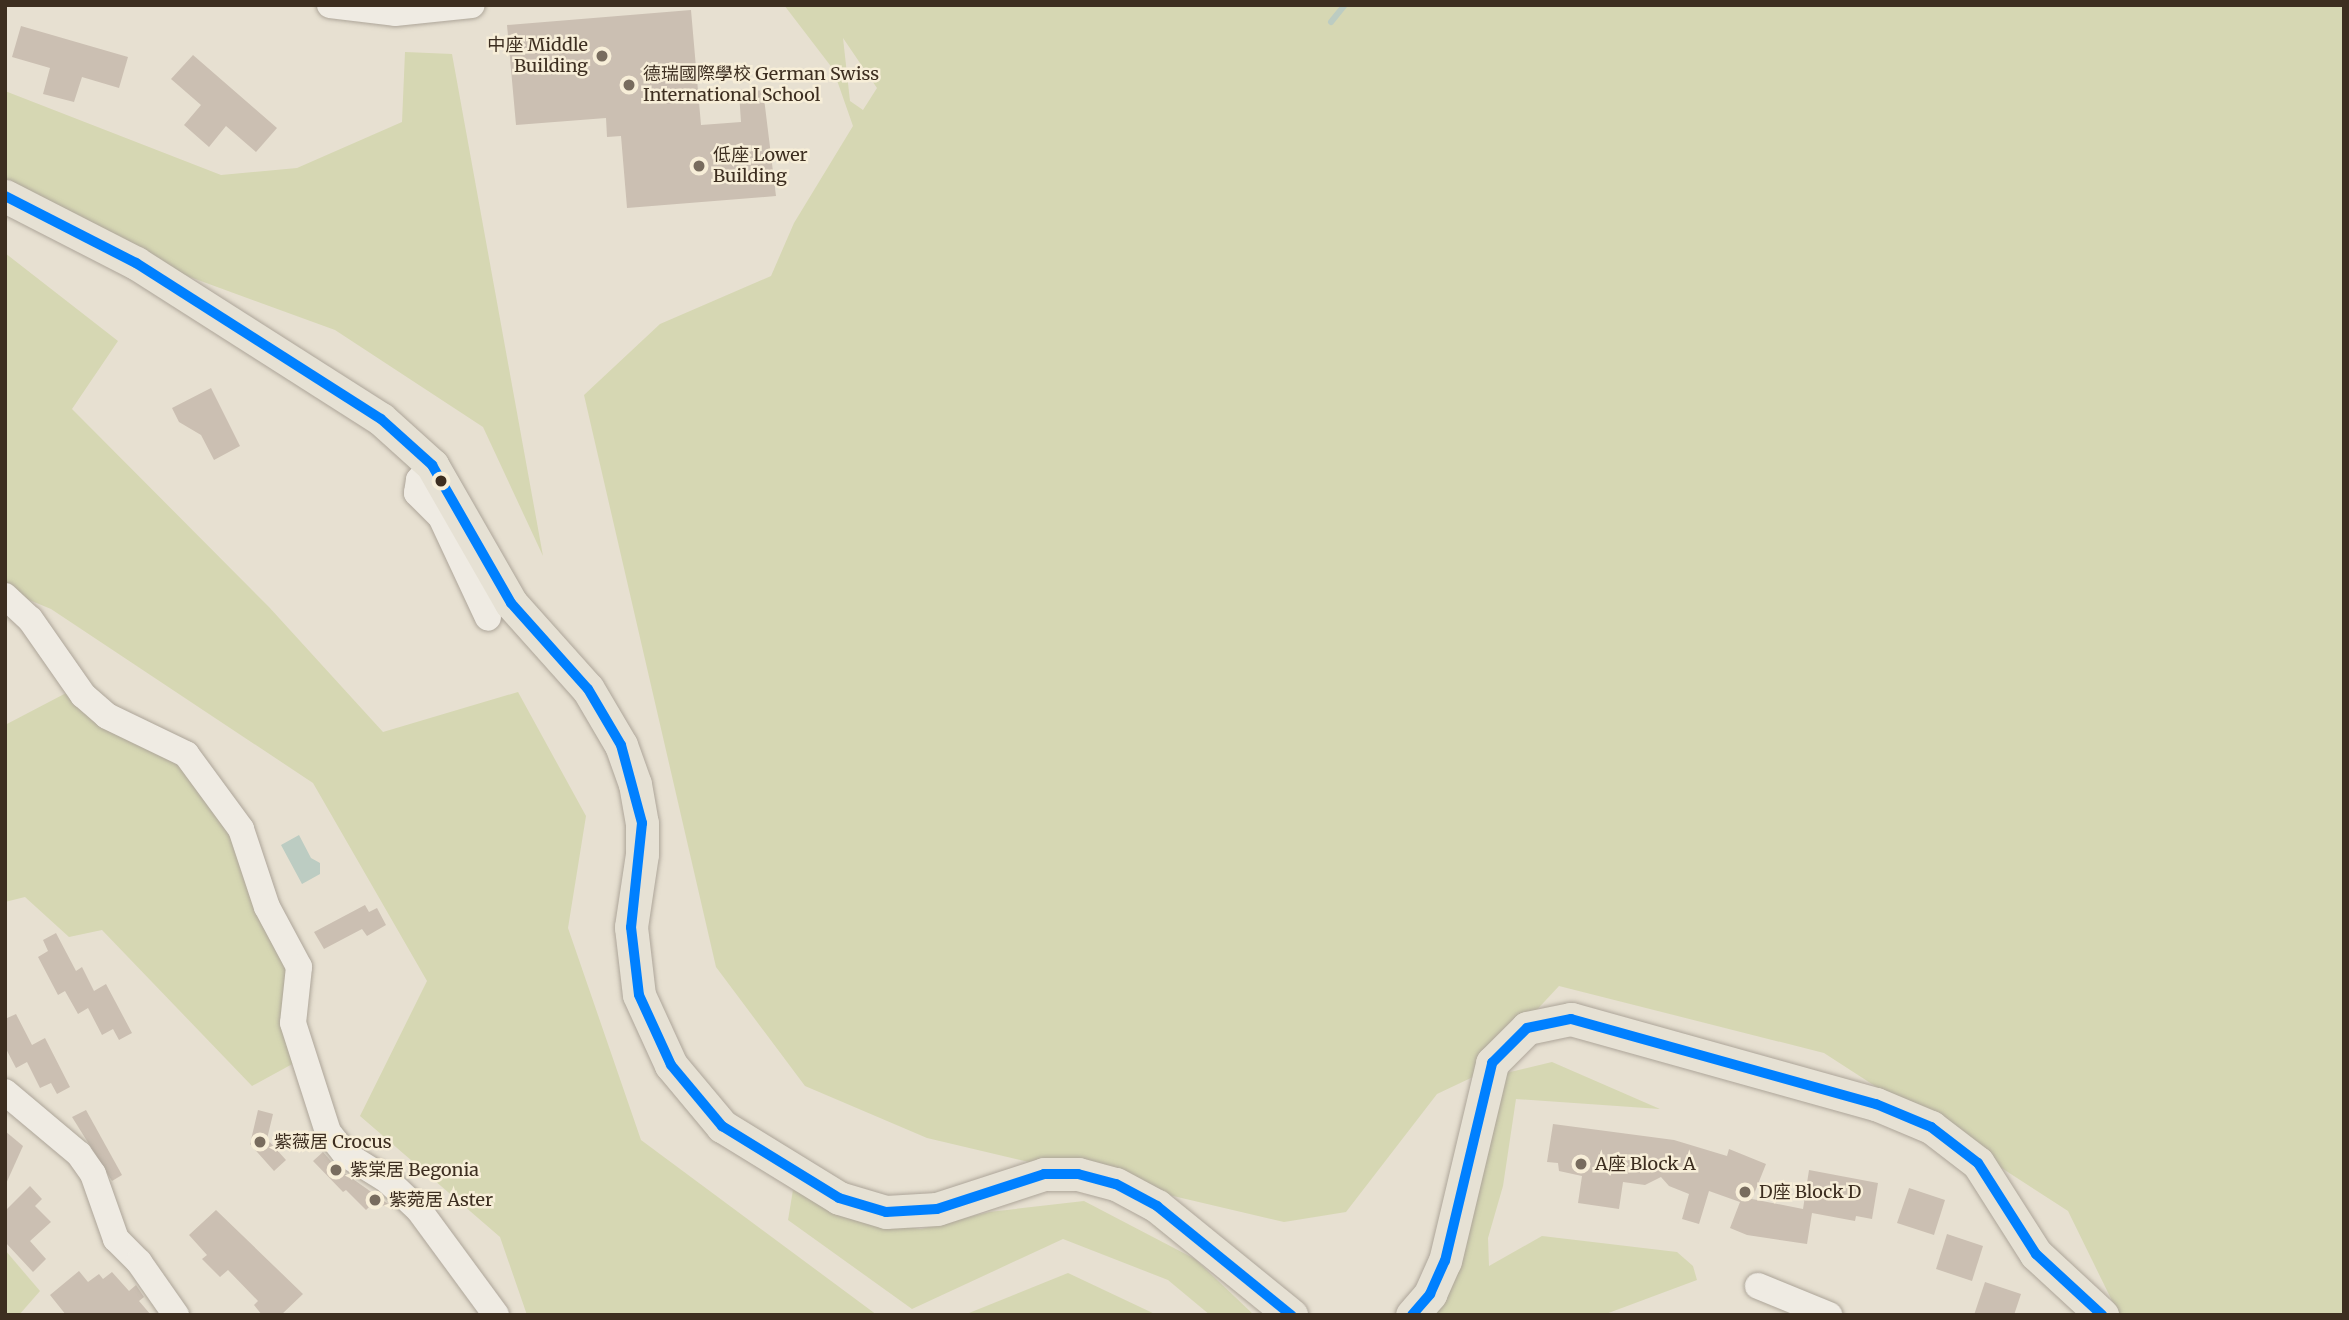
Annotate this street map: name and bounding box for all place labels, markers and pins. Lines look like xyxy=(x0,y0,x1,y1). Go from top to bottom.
place label: 中座 Middle Building xyxy=(487,35,588,78)
marker: 中座 Middle Building xyxy=(594,48,610,64)
place label: 德瑞國際學校 German Swiss International School xyxy=(643,64,879,106)
marker: 德瑞國際學校 German Swiss International School xyxy=(621,77,637,93)
place label: 低座 Lower Building xyxy=(713,145,808,188)
marker: 低座 Lower Building xyxy=(691,158,707,174)
unlabelled marker xyxy=(434,474,448,488)
place label: 紫薇居 Crocus xyxy=(274,1131,392,1153)
marker: 紫薇居 Crocus xyxy=(252,1134,268,1150)
place label: A座 Block A xyxy=(1595,1153,1696,1175)
marker: A座 Block A xyxy=(1573,1156,1589,1172)
place label: 紫棠居 Begonia xyxy=(350,1159,479,1181)
marker: 紫棠居 Begonia xyxy=(328,1162,344,1178)
place label: D座 Block D xyxy=(1759,1181,1861,1203)
marker: D座 Block D xyxy=(1737,1184,1753,1200)
place label: 紫菀居 Aster xyxy=(389,1189,493,1211)
marker: 紫菀居 Aster xyxy=(367,1192,383,1208)

